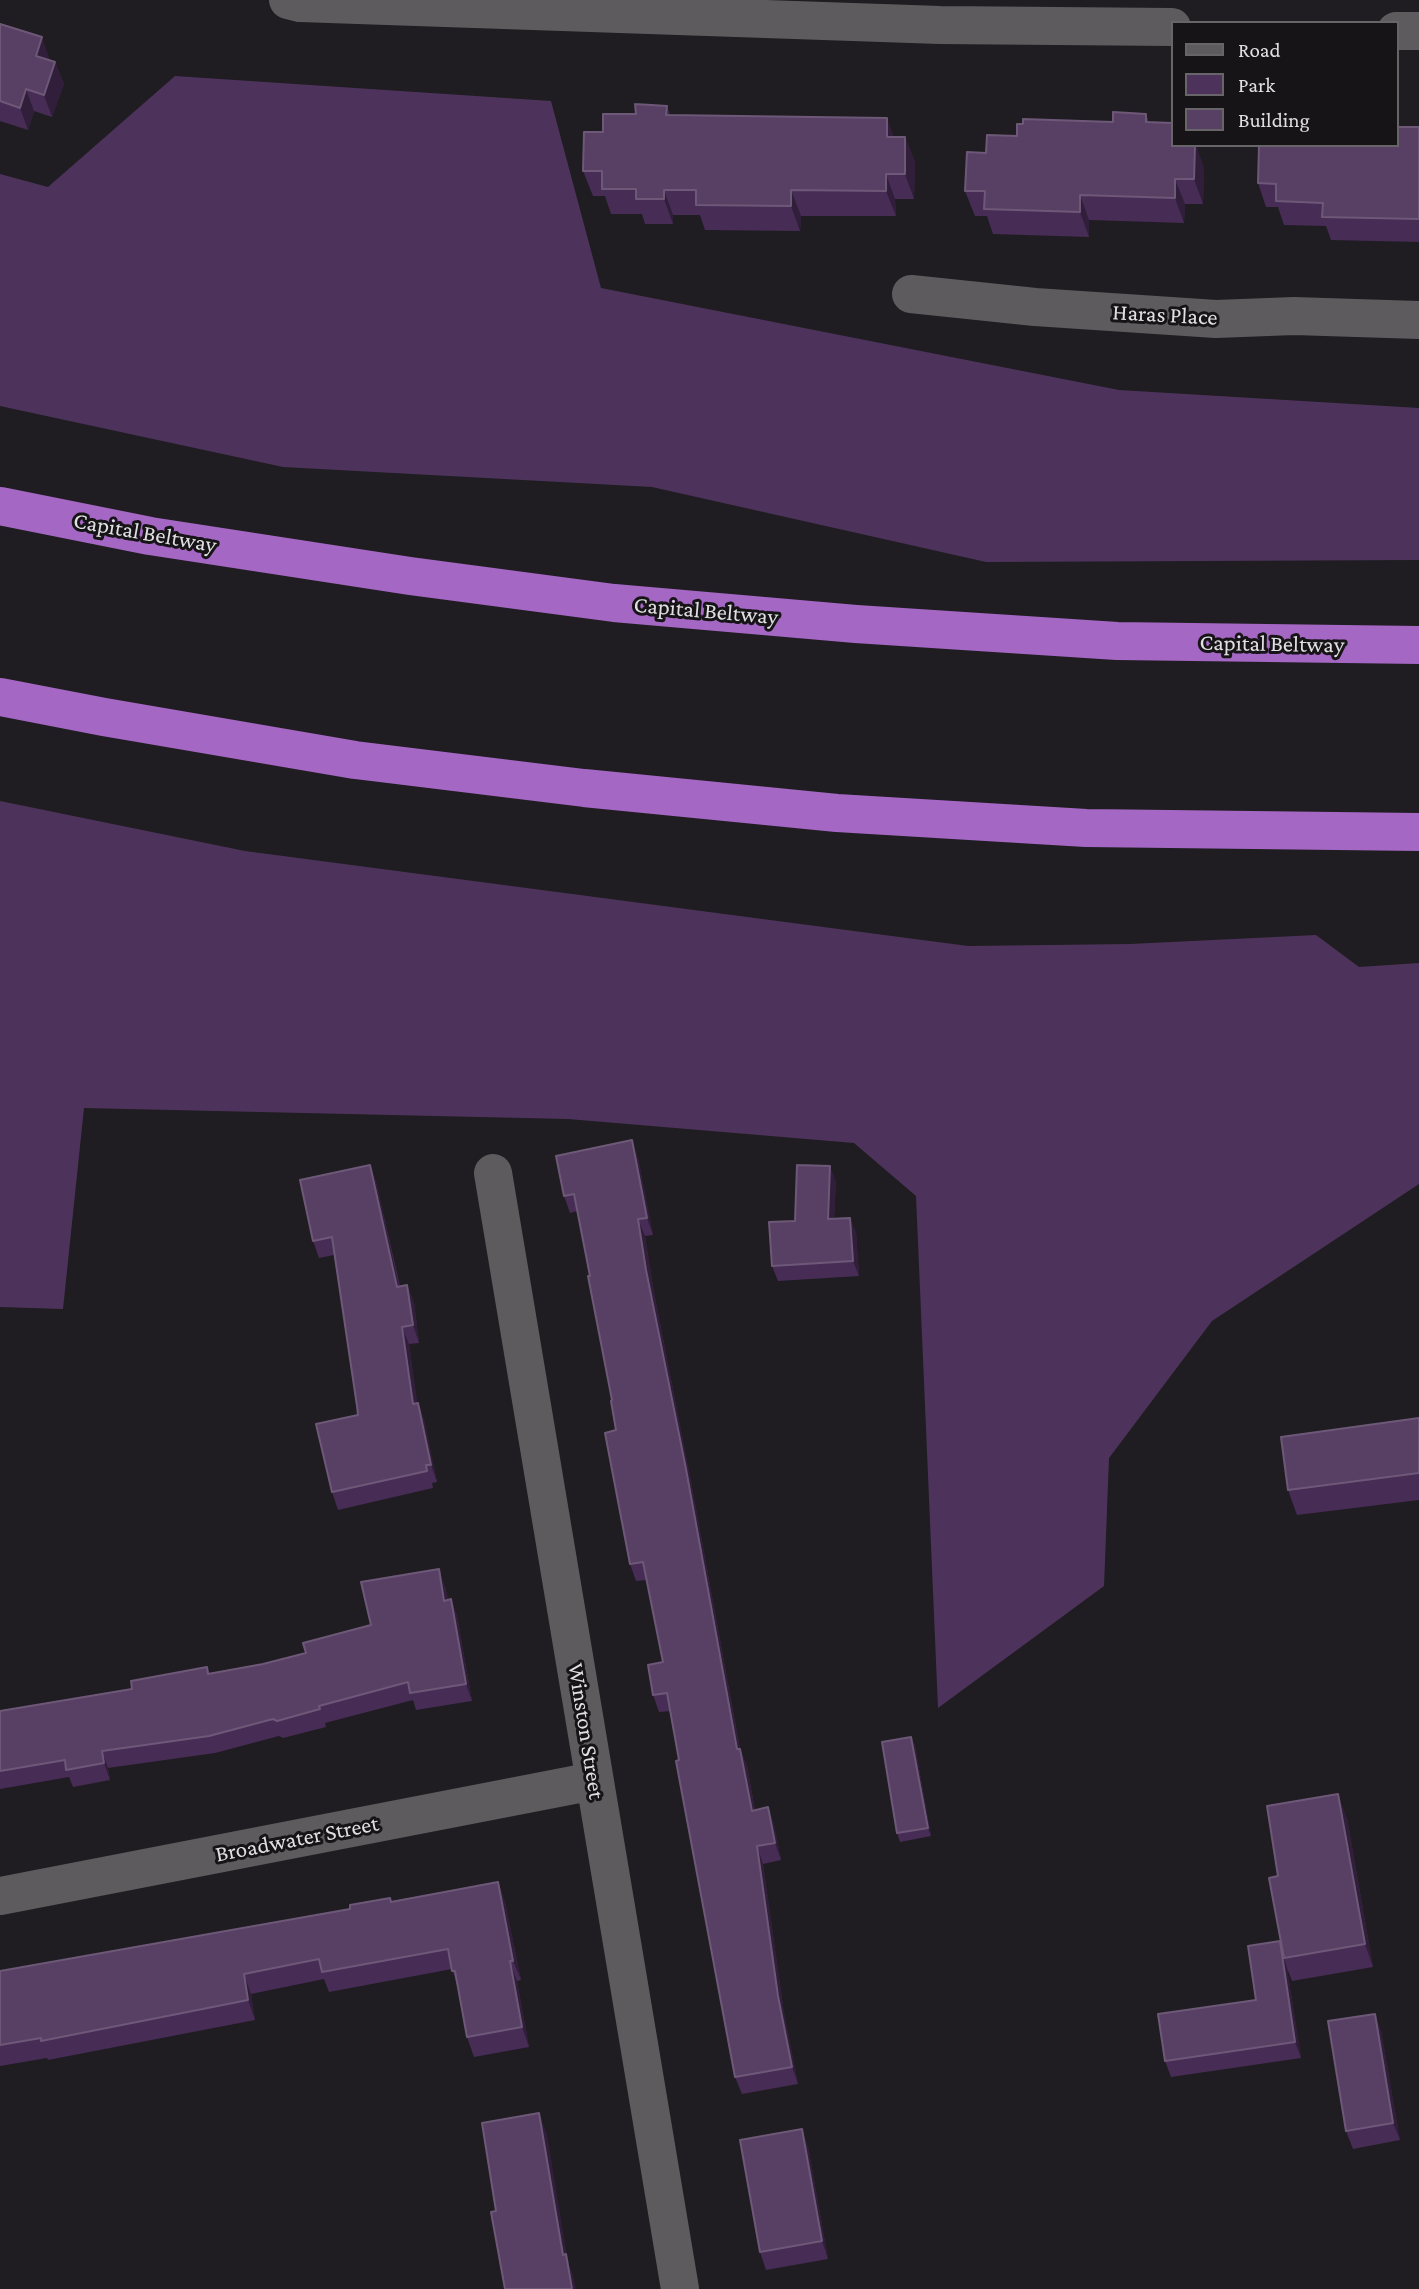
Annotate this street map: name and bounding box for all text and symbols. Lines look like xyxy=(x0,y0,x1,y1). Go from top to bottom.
legend xyxy=(1170,21,1398,147)
text: Road xyxy=(1238,38,1281,62)
text: Park xyxy=(1238,73,1275,97)
text: Building xyxy=(1238,108,1310,132)
street label: Haras Place xyxy=(1112,298,1218,332)
street label: Capital Beltway xyxy=(71,507,219,559)
street label: Capital Beltway xyxy=(633,591,779,631)
street label: Capital Beltway xyxy=(1199,629,1345,659)
street label: Winston Street xyxy=(562,1661,610,1801)
street label: Broadwater Street xyxy=(213,1810,381,1868)

